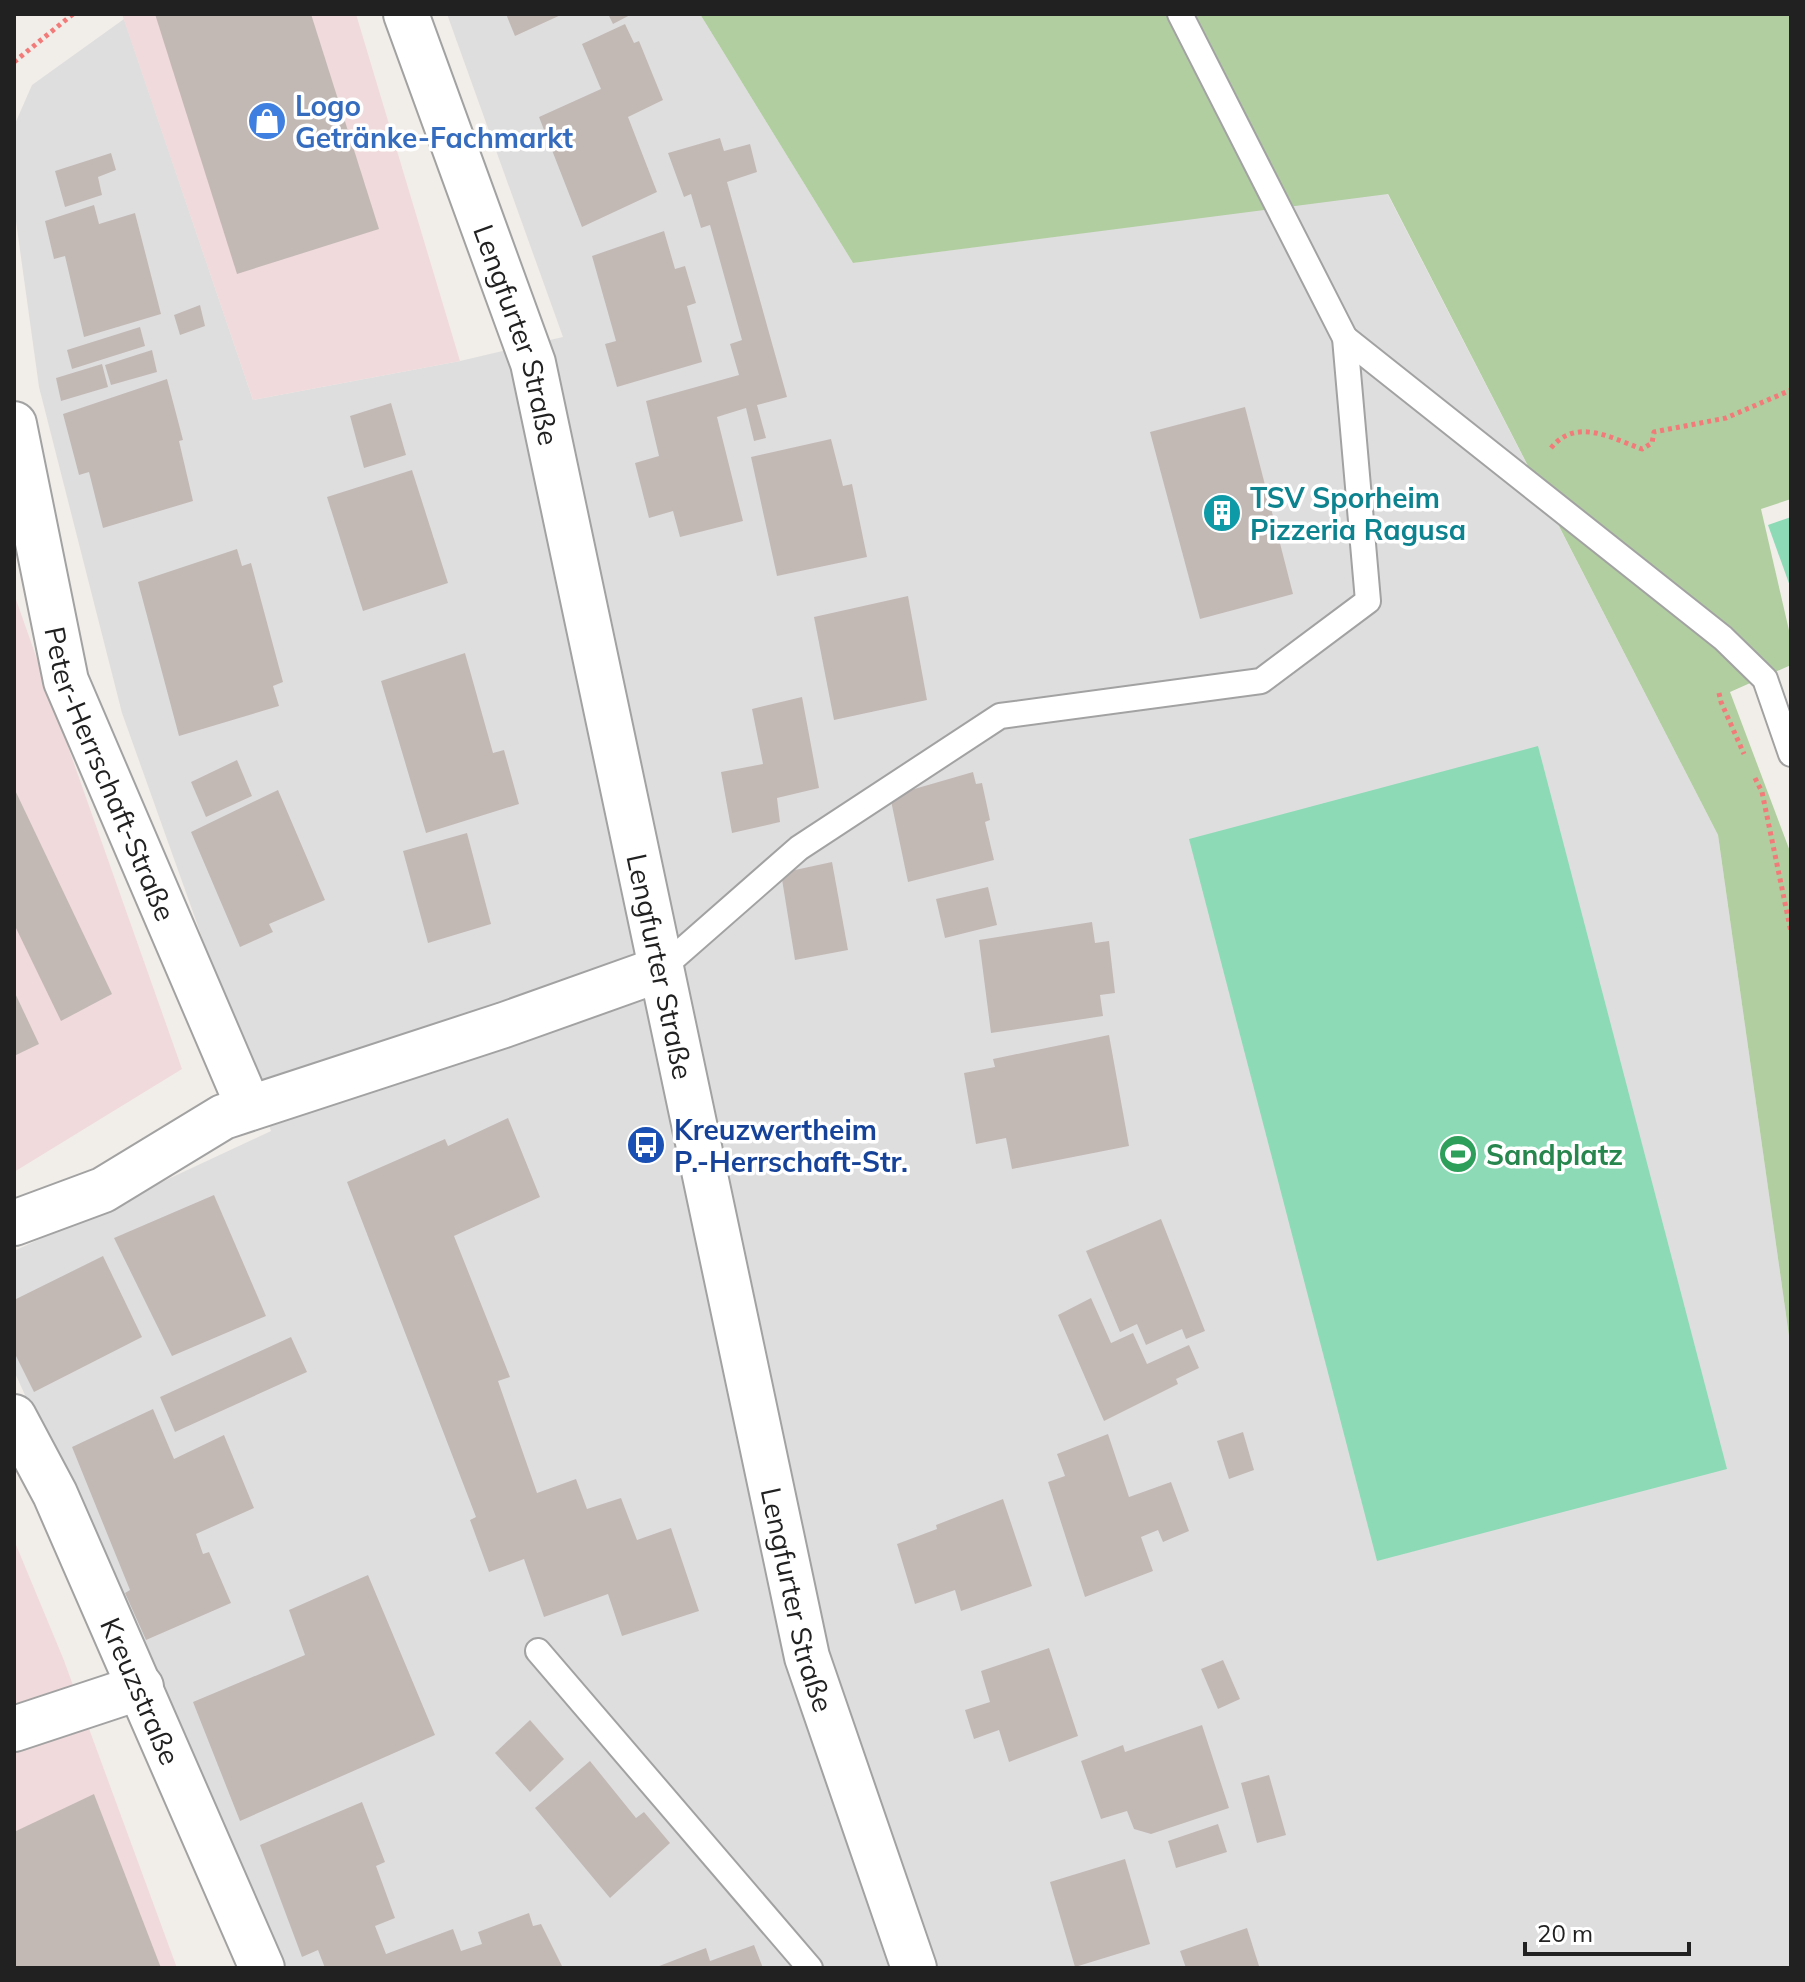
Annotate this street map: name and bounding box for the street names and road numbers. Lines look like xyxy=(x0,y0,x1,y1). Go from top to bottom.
street label: Lengfurter Straße xyxy=(467,220,567,448)
street label: Peter-Herrschaft-Straße xyxy=(38,623,184,926)
street label: Lengfurter Straße xyxy=(620,850,702,1082)
street label: Lengfurter Straße xyxy=(754,1484,842,1716)
street label: Kreuzstraße xyxy=(94,1612,188,1770)

